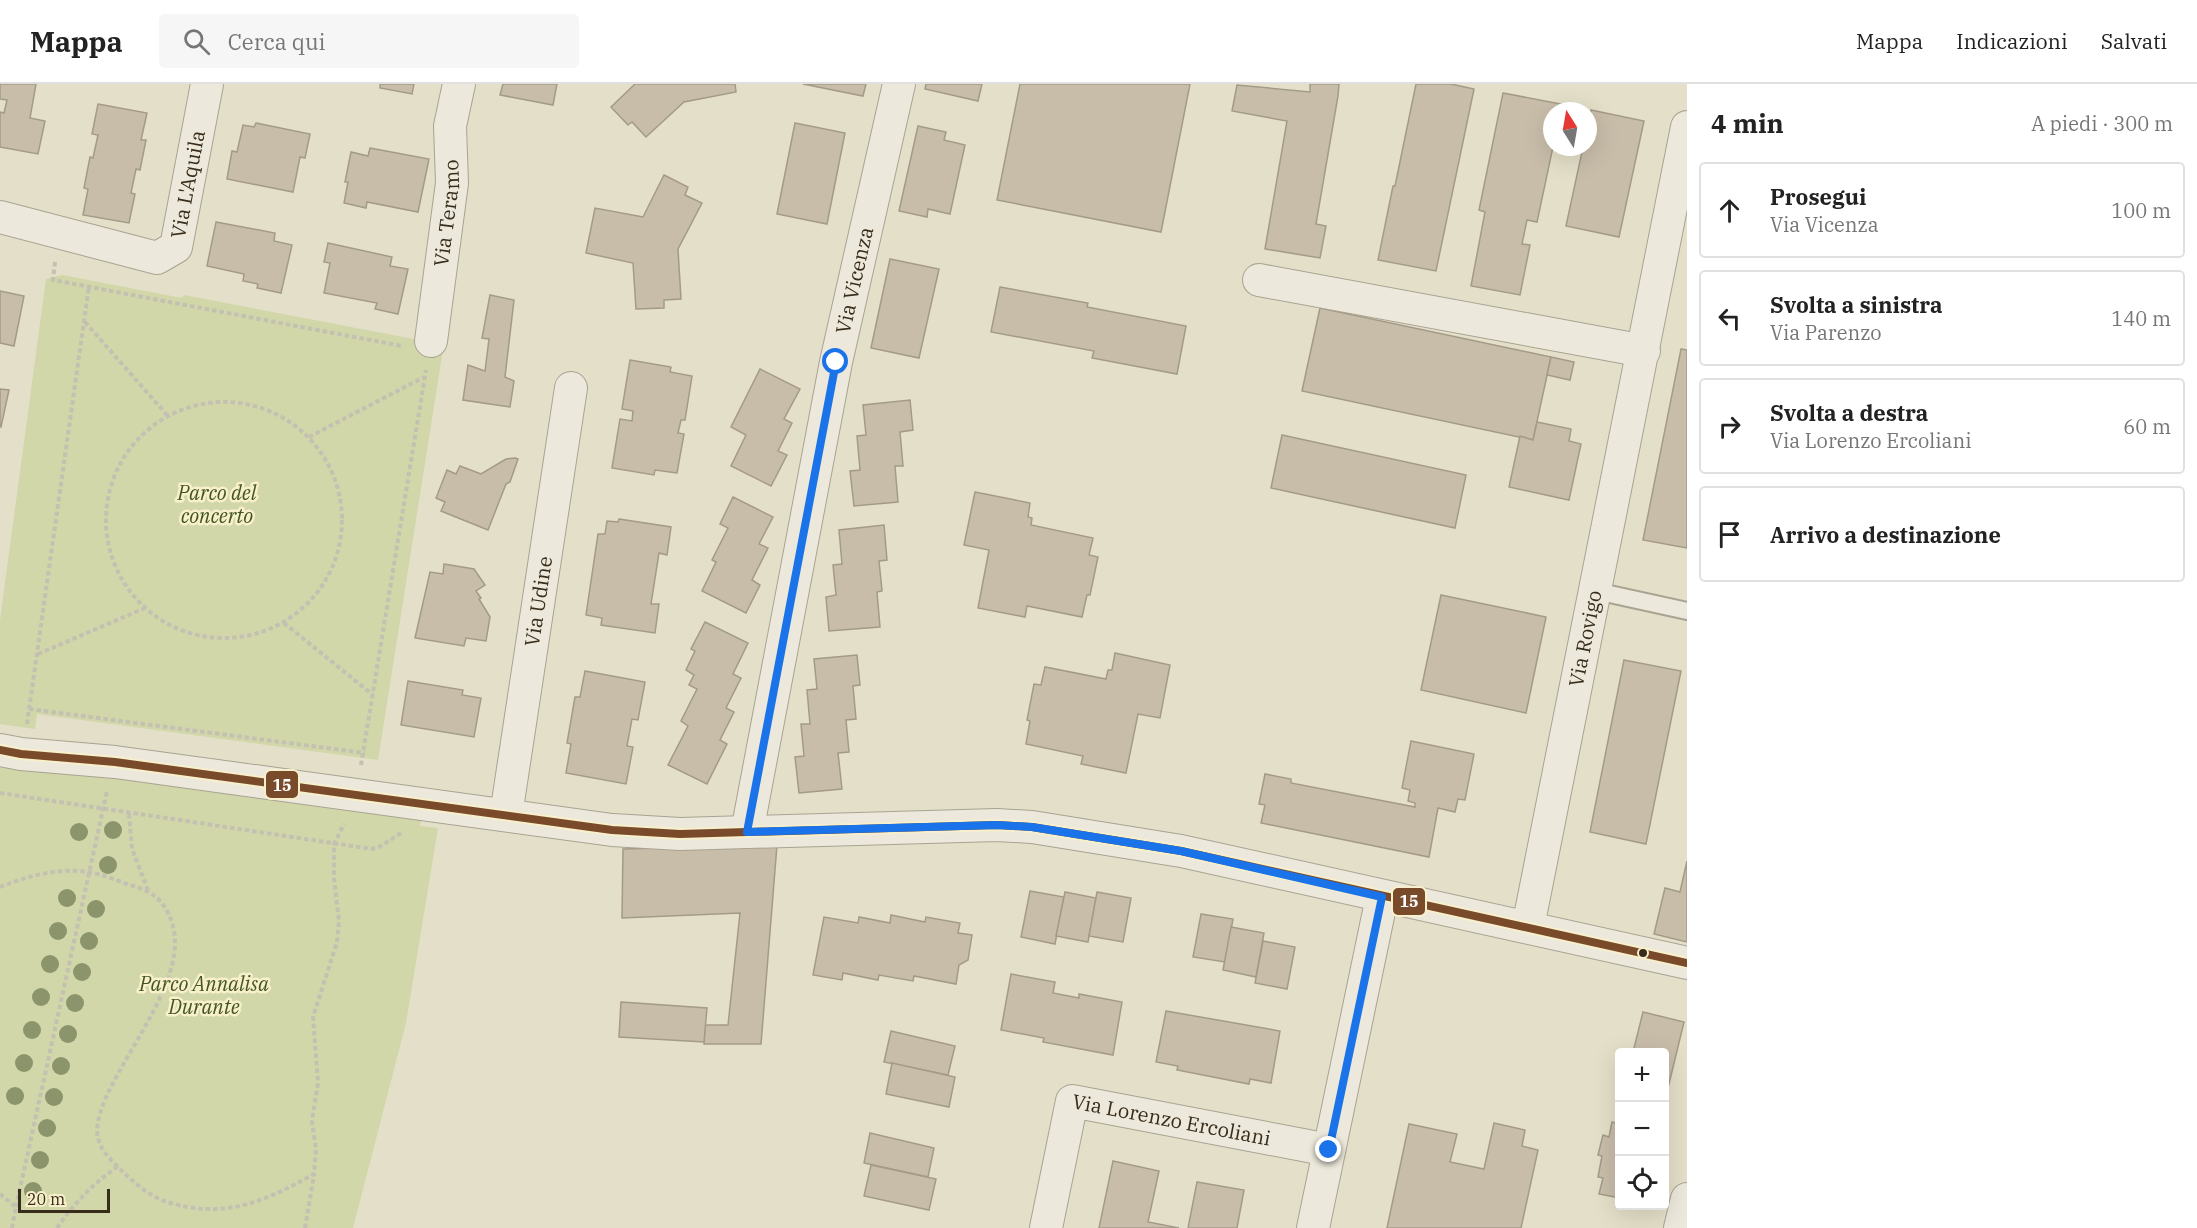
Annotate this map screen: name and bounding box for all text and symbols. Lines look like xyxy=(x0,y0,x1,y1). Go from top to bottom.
search box xyxy=(159,14,579,68)
text: Mappa xyxy=(30,23,123,60)
icon: search xyxy=(180,25,213,58)
text: Cerca qui xyxy=(228,27,326,56)
text: Mappa xyxy=(1856,27,1923,55)
text: Indicazioni xyxy=(1956,27,2068,55)
text: Salvati xyxy=(2101,27,2167,55)
north arrow xyxy=(1543,102,1597,156)
text: 4 min xyxy=(1711,106,1784,140)
text: A piedi · 300 m xyxy=(2031,110,2173,137)
street label: Via L'Aquila xyxy=(164,128,211,241)
street label: Via Teramo xyxy=(427,159,465,268)
text: Prosegui xyxy=(1770,182,1866,211)
icon: ahead xyxy=(1713,194,1746,227)
text: 100 m xyxy=(2111,197,2171,224)
text: Via Vicenza xyxy=(1770,211,1879,238)
street label: Via Vicenza xyxy=(829,224,879,336)
text: Svolta a sinistra xyxy=(1770,290,1943,319)
icon: left xyxy=(1713,302,1746,335)
text: 140 m xyxy=(2111,305,2171,332)
text: Via Parenzo xyxy=(1770,319,1881,346)
route start xyxy=(822,348,848,374)
text: Svolta a destra xyxy=(1770,398,1928,427)
icon: right xyxy=(1713,410,1746,443)
text: 60 m xyxy=(2123,413,2171,440)
text: Via Lorenzo Ercoliani xyxy=(1770,427,1972,454)
park label: Parco del concerto xyxy=(177,479,257,529)
icon: arrive xyxy=(1713,518,1746,551)
text: Arrivo a destinazione xyxy=(1770,520,2001,549)
street label: Via Udine xyxy=(518,554,558,648)
street label: Via Rovigo xyxy=(1562,588,1608,689)
line badge: 15 xyxy=(265,770,299,799)
text: 15 xyxy=(272,775,292,795)
line badge: 15 xyxy=(1392,887,1426,916)
text: 15 xyxy=(1399,891,1419,911)
unlabelled marker xyxy=(1637,947,1649,959)
park label: Parco Annalisa Durante xyxy=(138,970,269,1020)
map controls xyxy=(1615,1048,1669,1210)
button: + xyxy=(1615,1048,1669,1102)
street label: Via Lorenzo Ercoliani xyxy=(1070,1087,1273,1152)
button: − xyxy=(1615,1102,1669,1156)
route end xyxy=(1315,1136,1341,1162)
button: locate xyxy=(1615,1156,1669,1210)
scale bar xyxy=(18,1186,110,1214)
text: 20 m xyxy=(27,1189,65,1209)

